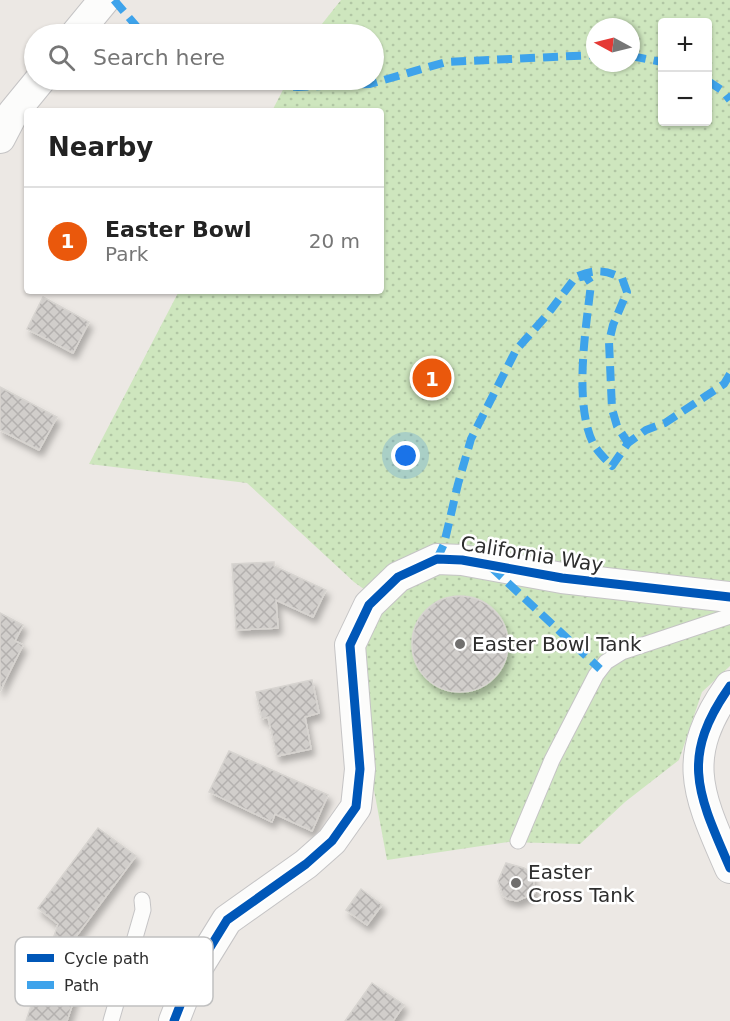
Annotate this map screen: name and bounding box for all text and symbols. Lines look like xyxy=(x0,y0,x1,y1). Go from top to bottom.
north arrow xyxy=(586,18,640,72)
map controls xyxy=(658,18,712,126)
button: + xyxy=(658,18,712,72)
search box xyxy=(24,24,384,90)
icon: search xyxy=(45,41,78,74)
text: Search here xyxy=(93,45,225,70)
button: − xyxy=(658,72,712,126)
text: Nearby xyxy=(48,132,153,162)
text: Easter Bowl xyxy=(105,217,252,242)
text: 1 xyxy=(61,229,74,253)
text: 20 m xyxy=(309,229,360,253)
text: Park xyxy=(105,242,148,266)
pin: 1 xyxy=(412,356,452,400)
your location xyxy=(391,441,420,470)
street label: California Way xyxy=(459,531,605,577)
place label: Easter Bowl Tank xyxy=(472,632,642,656)
marker: Easter Bowl Tank xyxy=(453,637,467,651)
place label: Easter Cross Tank xyxy=(528,860,635,907)
marker: Easter Cross Tank xyxy=(509,876,523,890)
legend xyxy=(15,937,213,1006)
text: Cycle path xyxy=(64,949,149,968)
text: Path xyxy=(64,976,99,995)

